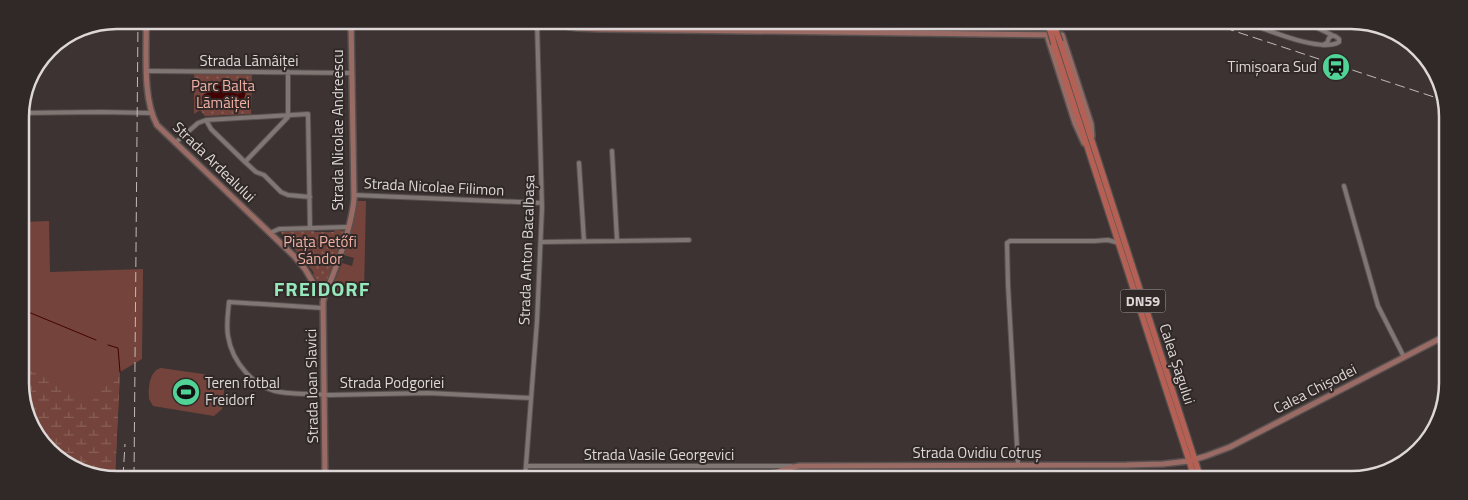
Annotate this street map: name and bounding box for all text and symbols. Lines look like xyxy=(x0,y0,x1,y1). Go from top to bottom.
street label: Strada Lămâiței xyxy=(200,49,298,72)
street label: Strada Nicolae Andreescu xyxy=(326,50,349,210)
station icon: Timișoara Sud xyxy=(1321,52,1351,82)
place label: Timișoara Sud xyxy=(1228,55,1317,78)
park label: Parc Balta Lămâiței xyxy=(191,74,256,114)
street label: Strada Ardealului xyxy=(168,116,261,207)
street label: Strada Nicolae Filimon xyxy=(363,171,505,202)
street label: Strada Anton Bacalbașa xyxy=(512,174,541,326)
park label: Piața Petőfi Sándor xyxy=(283,230,357,270)
district label: FREIDORF xyxy=(274,273,370,304)
road number: DN59 xyxy=(1120,290,1166,312)
street label: Calea Șagului xyxy=(1154,321,1201,407)
street label: Strada Ioan Slavici xyxy=(299,329,324,443)
street label: Calea Chișodei xyxy=(1269,358,1360,419)
place label: Teren fotbal Freidorf xyxy=(205,371,280,411)
street label: Strada Podgoriei xyxy=(340,371,444,394)
sports icon: Teren fotbal Freidorf xyxy=(171,377,201,407)
street label: Strada Ovidiu Cotruș xyxy=(913,441,1041,464)
street label: Strada Vasile Georgevici xyxy=(584,443,734,466)

